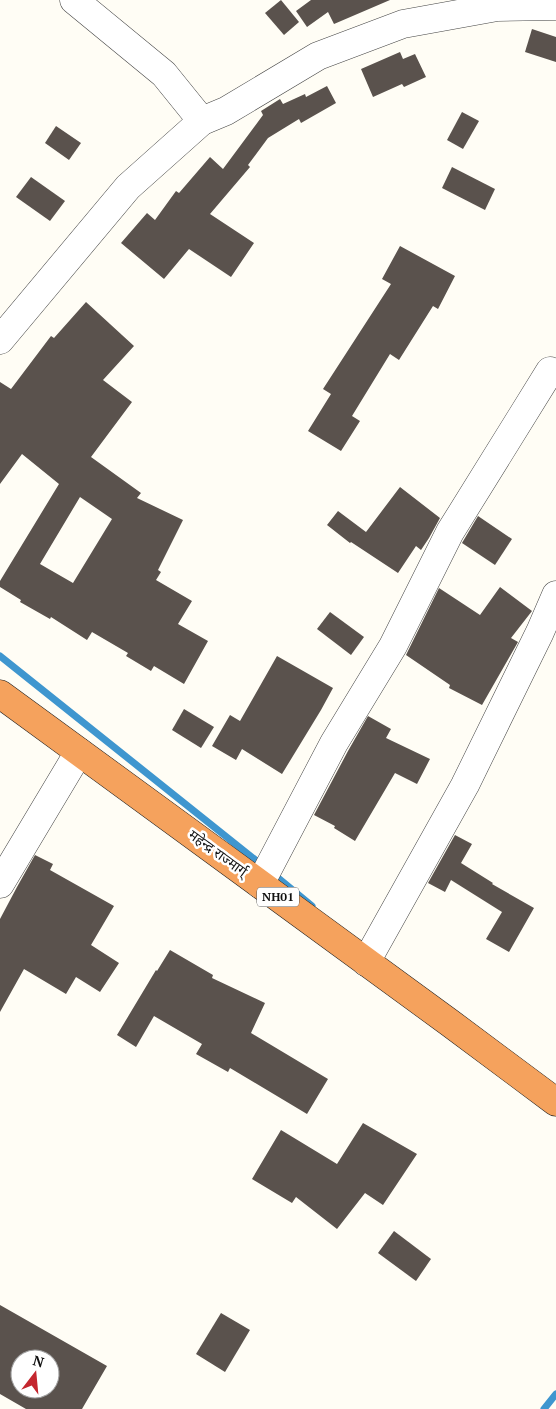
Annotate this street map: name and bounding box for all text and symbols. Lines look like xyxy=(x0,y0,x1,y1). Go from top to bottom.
street label: महेन्द्र राज्मार्ग् xyxy=(185,825,253,882)
road number: NH01 xyxy=(257,888,299,906)
north arrow xyxy=(10,1349,60,1399)
text: N xyxy=(31,1350,47,1372)

